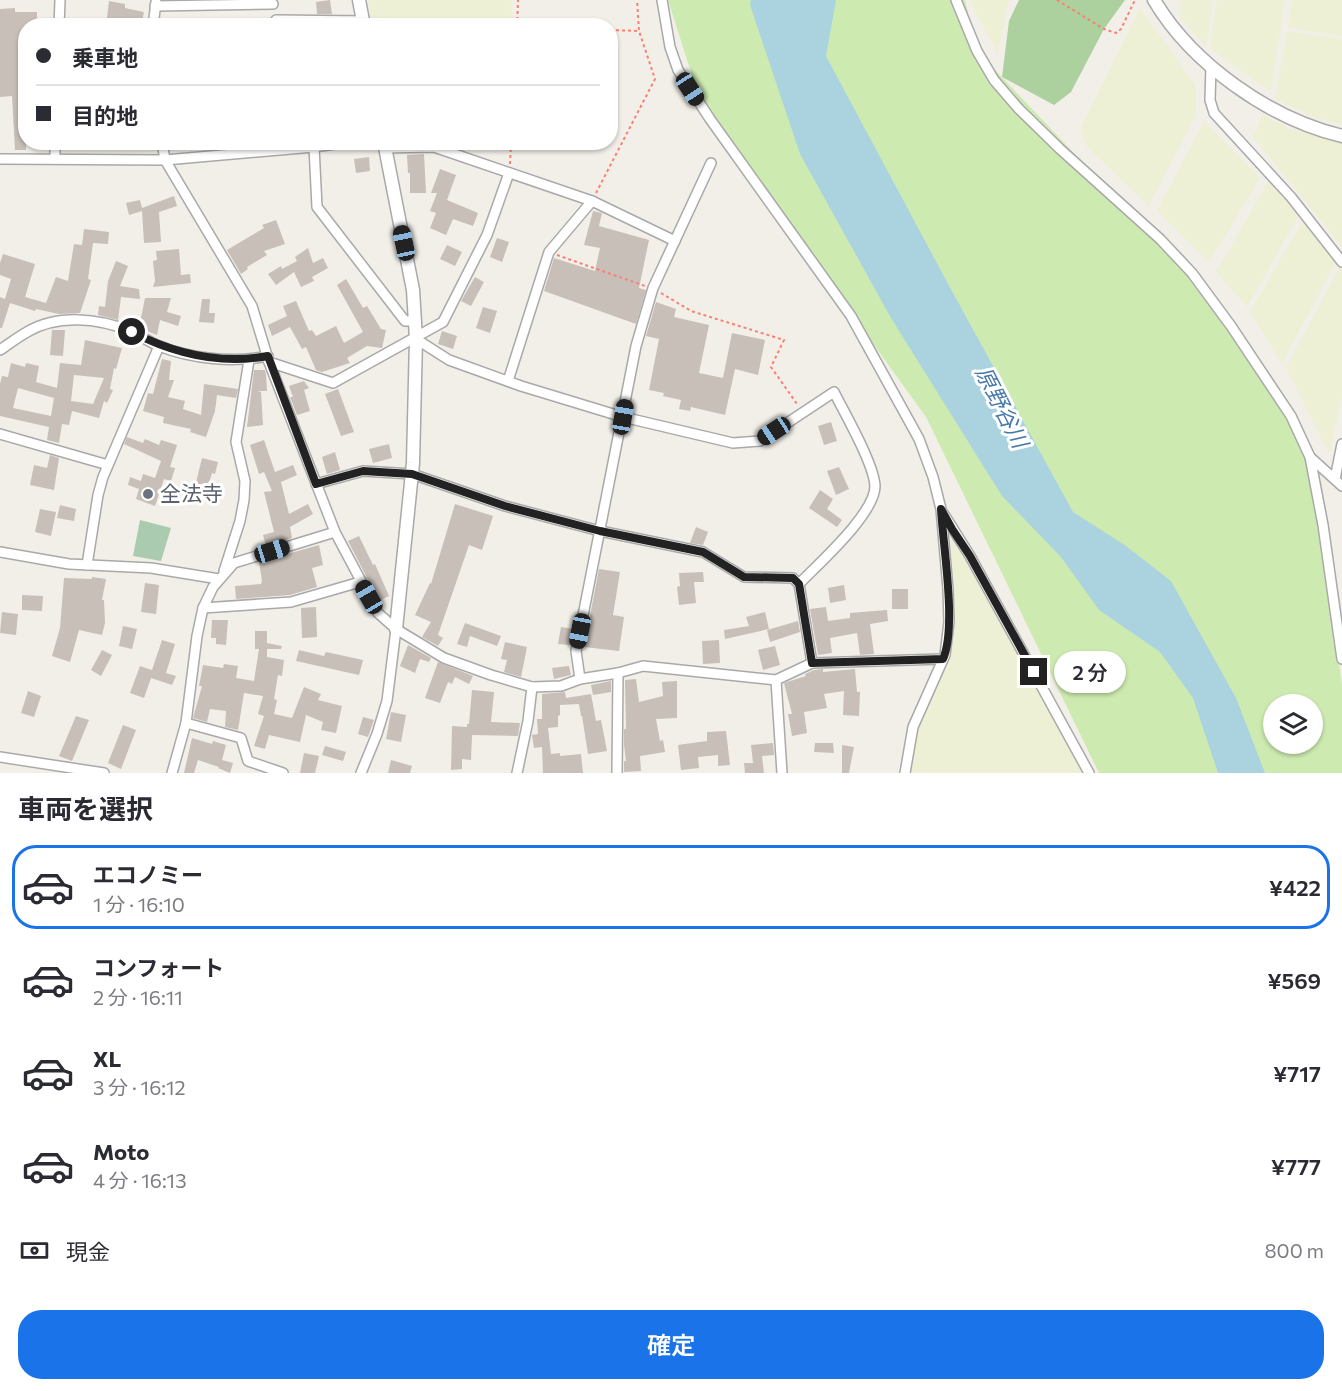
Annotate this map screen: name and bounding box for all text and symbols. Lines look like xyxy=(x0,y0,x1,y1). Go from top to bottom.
text: 乗車地 xyxy=(72,44,138,71)
car xyxy=(673,69,707,109)
text: 目的地 xyxy=(72,102,138,129)
car xyxy=(391,224,417,262)
route start xyxy=(118,318,145,345)
water label: 原野谷川 xyxy=(970,361,1035,454)
car xyxy=(611,398,635,436)
car xyxy=(754,414,794,448)
place label: 全法寺 xyxy=(160,480,223,505)
marker: 全法寺 xyxy=(141,487,155,501)
car xyxy=(252,537,292,565)
car xyxy=(352,577,386,617)
car xyxy=(568,612,592,650)
callout: 2 分 xyxy=(1055,651,1127,693)
route end xyxy=(1020,658,1047,685)
text: 2 分 xyxy=(1072,660,1108,684)
map controls xyxy=(1263,694,1323,754)
button: layers xyxy=(1263,694,1323,754)
text: 車両を選択 xyxy=(18,792,153,825)
icon: car xyxy=(21,860,75,914)
text: エコノミー xyxy=(93,861,203,888)
text: ¥422 xyxy=(1269,874,1321,901)
text: 1 分 · 16:10 xyxy=(93,892,185,916)
icon: car xyxy=(21,953,75,1007)
text: コンフォート xyxy=(93,954,224,981)
text: ¥569 xyxy=(1267,967,1321,994)
text: 2 分 · 16:11 xyxy=(93,985,183,1009)
text: XL xyxy=(93,1045,121,1072)
icon: car xyxy=(21,1046,75,1100)
text: ¥717 xyxy=(1273,1060,1321,1087)
text: 3 分 · 16:12 xyxy=(93,1075,186,1099)
text: Moto xyxy=(93,1138,149,1165)
icon: car xyxy=(21,1139,75,1193)
text: ¥777 xyxy=(1271,1153,1321,1180)
text: 4 分 · 16:13 xyxy=(93,1168,187,1192)
icon: cash xyxy=(18,1234,51,1267)
text: 現金 xyxy=(66,1238,110,1265)
text: 800 m xyxy=(1264,1238,1324,1262)
button: 確定 xyxy=(18,1310,1324,1379)

